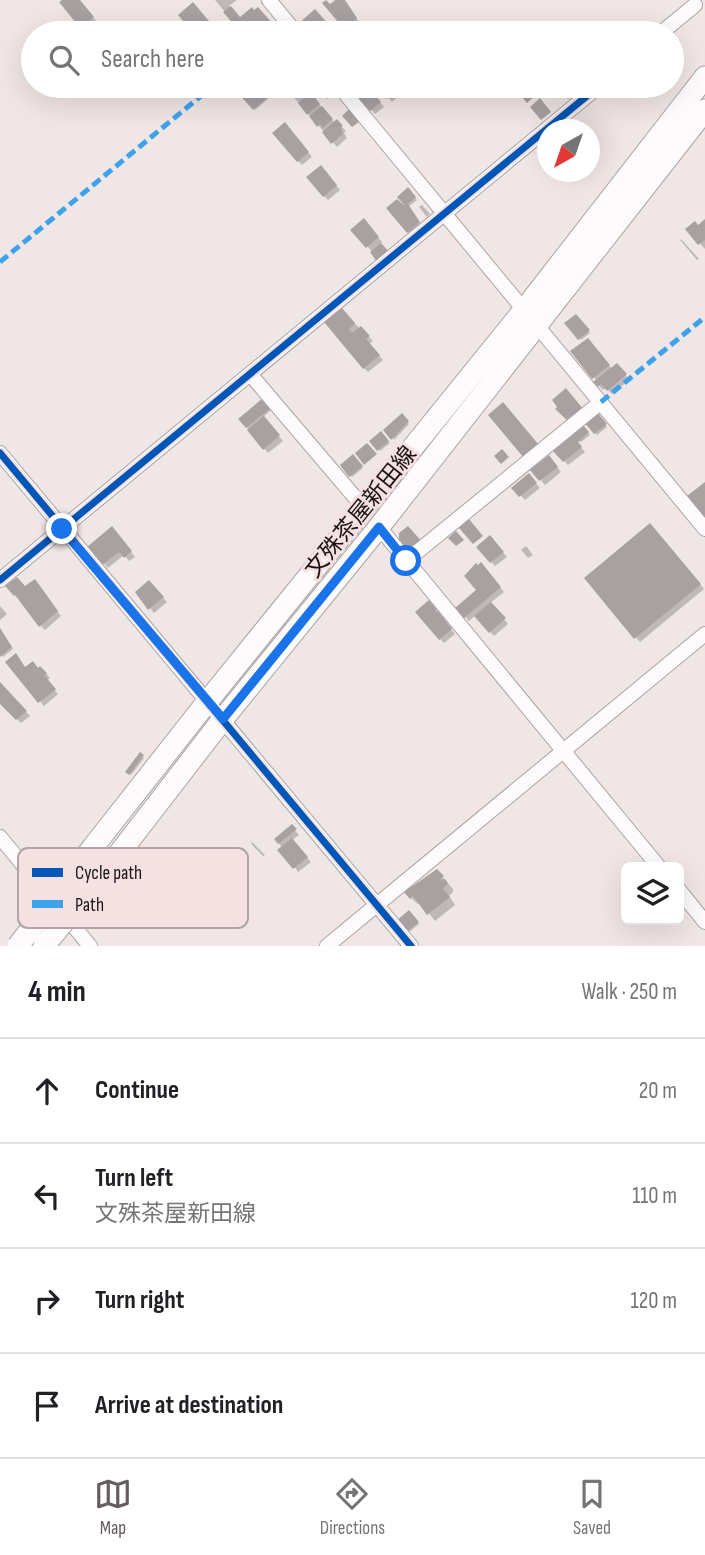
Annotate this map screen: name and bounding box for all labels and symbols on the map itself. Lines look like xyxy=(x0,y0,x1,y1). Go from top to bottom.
north arrow xyxy=(537,119,600,182)
street label: 文殊茶屋新田線 xyxy=(299,441,423,583)
route end xyxy=(46,513,77,544)
route start xyxy=(390,545,421,576)
legend xyxy=(18,848,248,928)
text: Cycle path xyxy=(75,862,142,885)
text: Path xyxy=(75,894,104,917)

